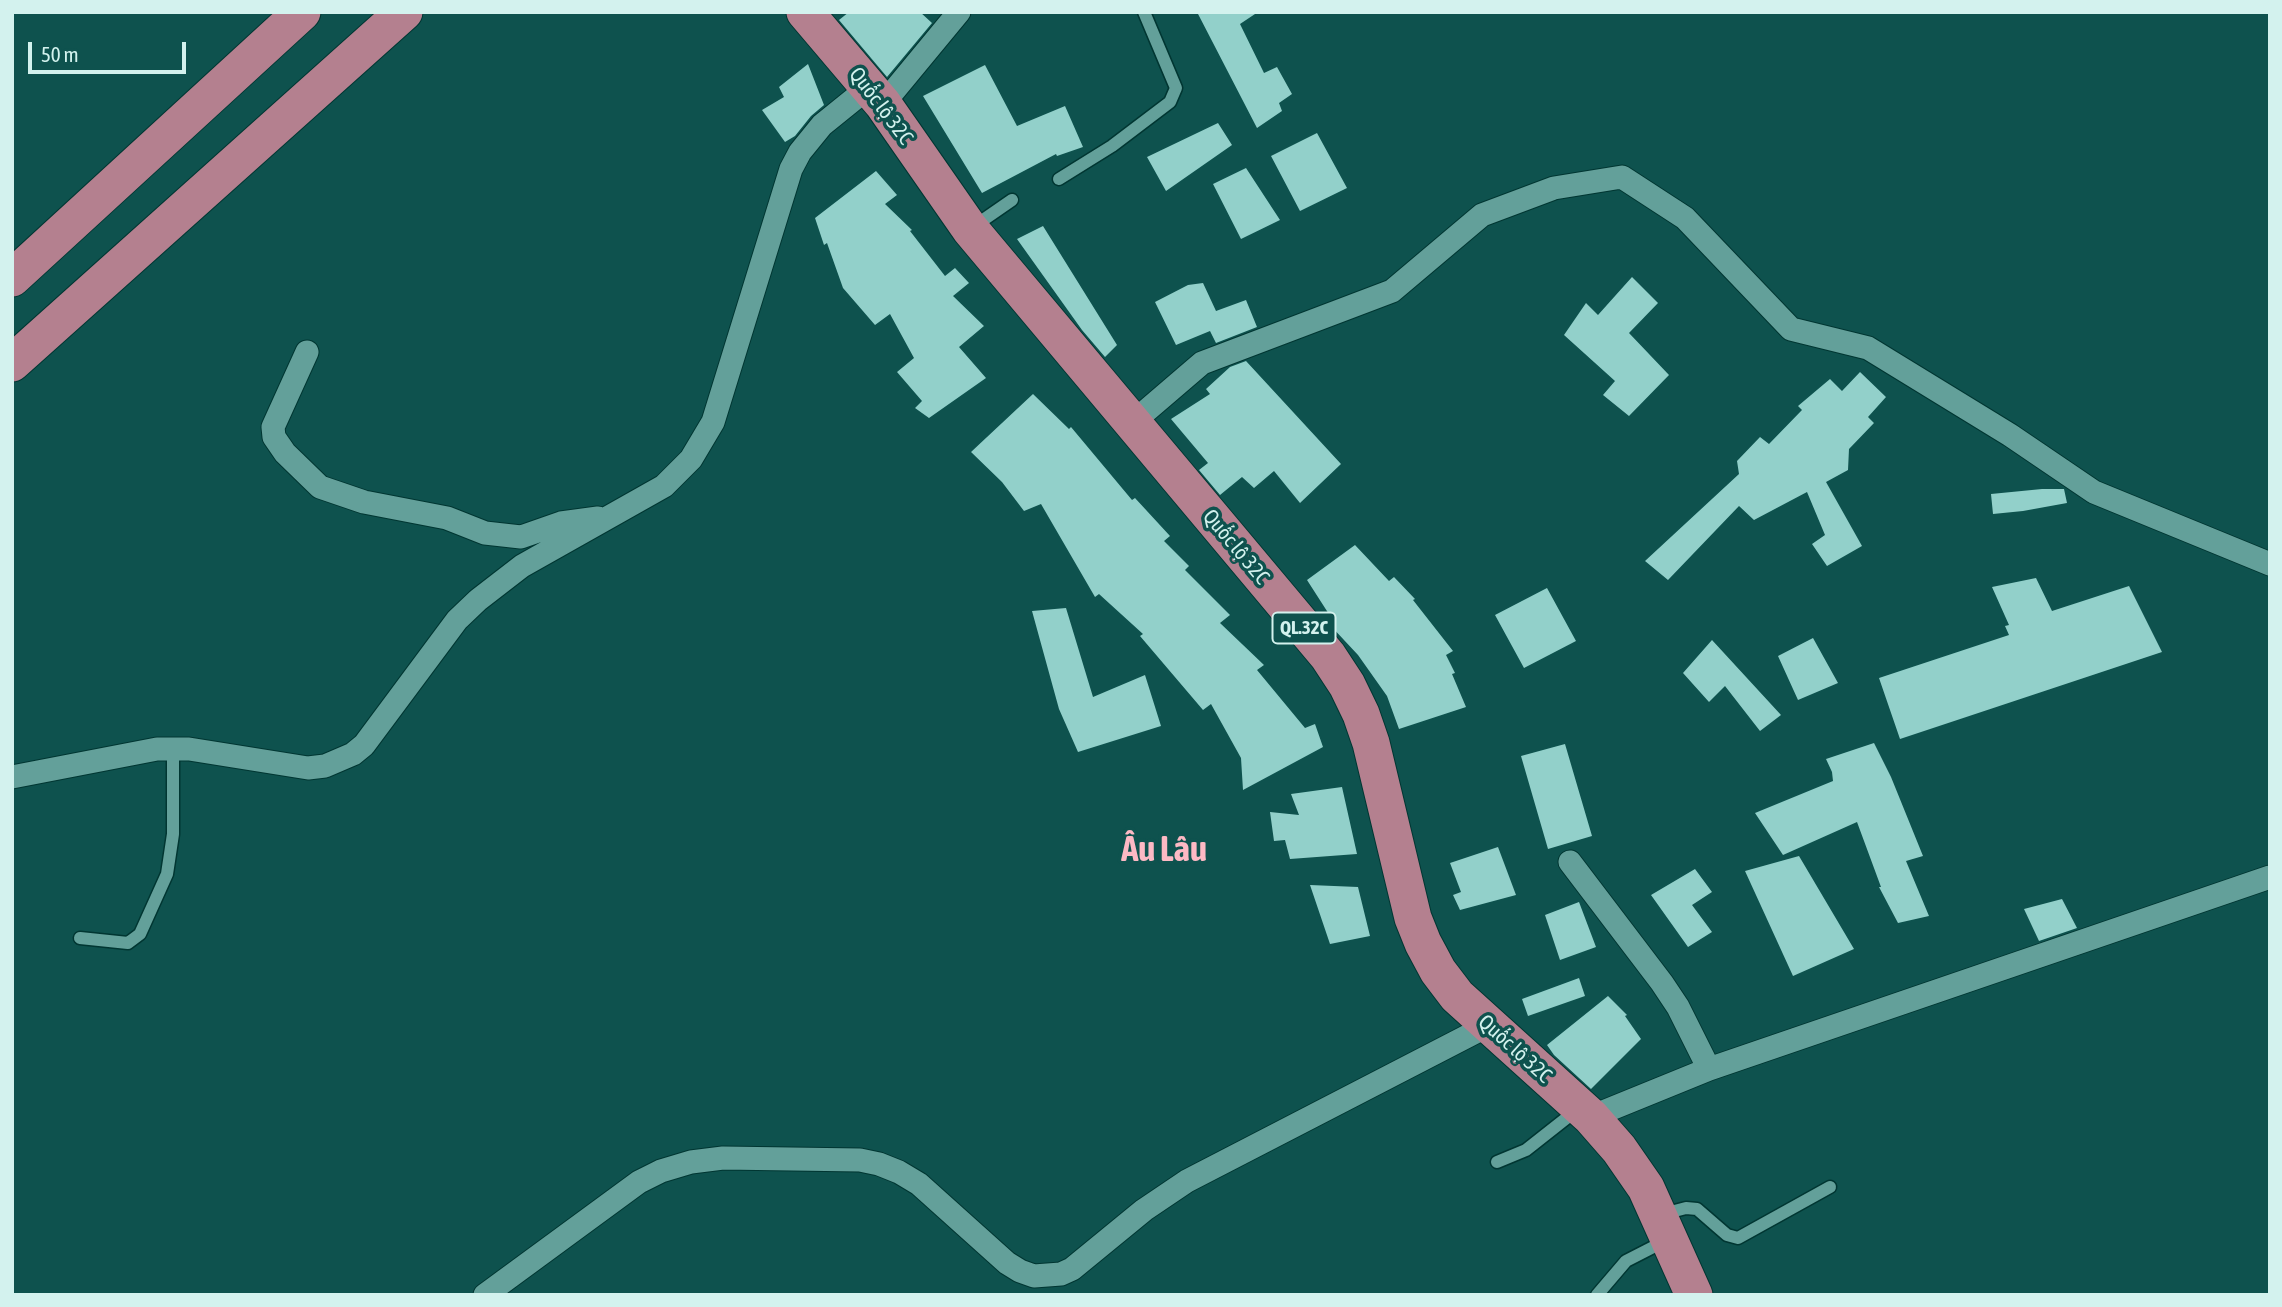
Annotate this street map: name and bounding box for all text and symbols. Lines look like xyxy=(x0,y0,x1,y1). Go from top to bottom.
scale bar xyxy=(32,28,189,72)
text: 50 m xyxy=(41,42,79,66)
street label: Quốc lộ 32C xyxy=(844,62,918,150)
street label: Quốc lộ 32C xyxy=(1197,504,1275,590)
road number: QL.32C xyxy=(1272,612,1336,643)
district label: Âu Lâu xyxy=(1121,829,1207,871)
street label: Quốc lộ 32C xyxy=(1473,1009,1557,1089)

